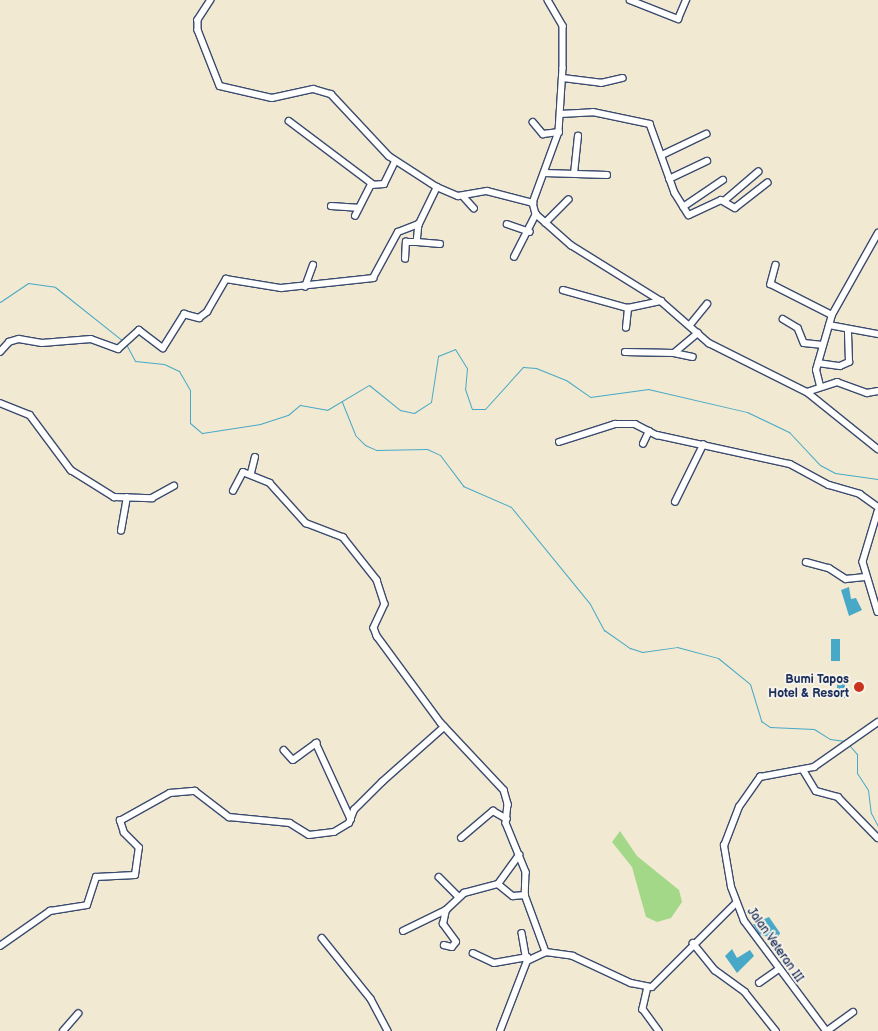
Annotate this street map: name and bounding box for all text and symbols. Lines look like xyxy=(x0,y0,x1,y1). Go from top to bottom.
place label: Bumi Tapos Hotel & Resort xyxy=(768,673,849,701)
marker: Bumi Tapos Hotel & Resort xyxy=(853,681,865,693)
street label: Jalan Veteran III xyxy=(744,905,806,985)

